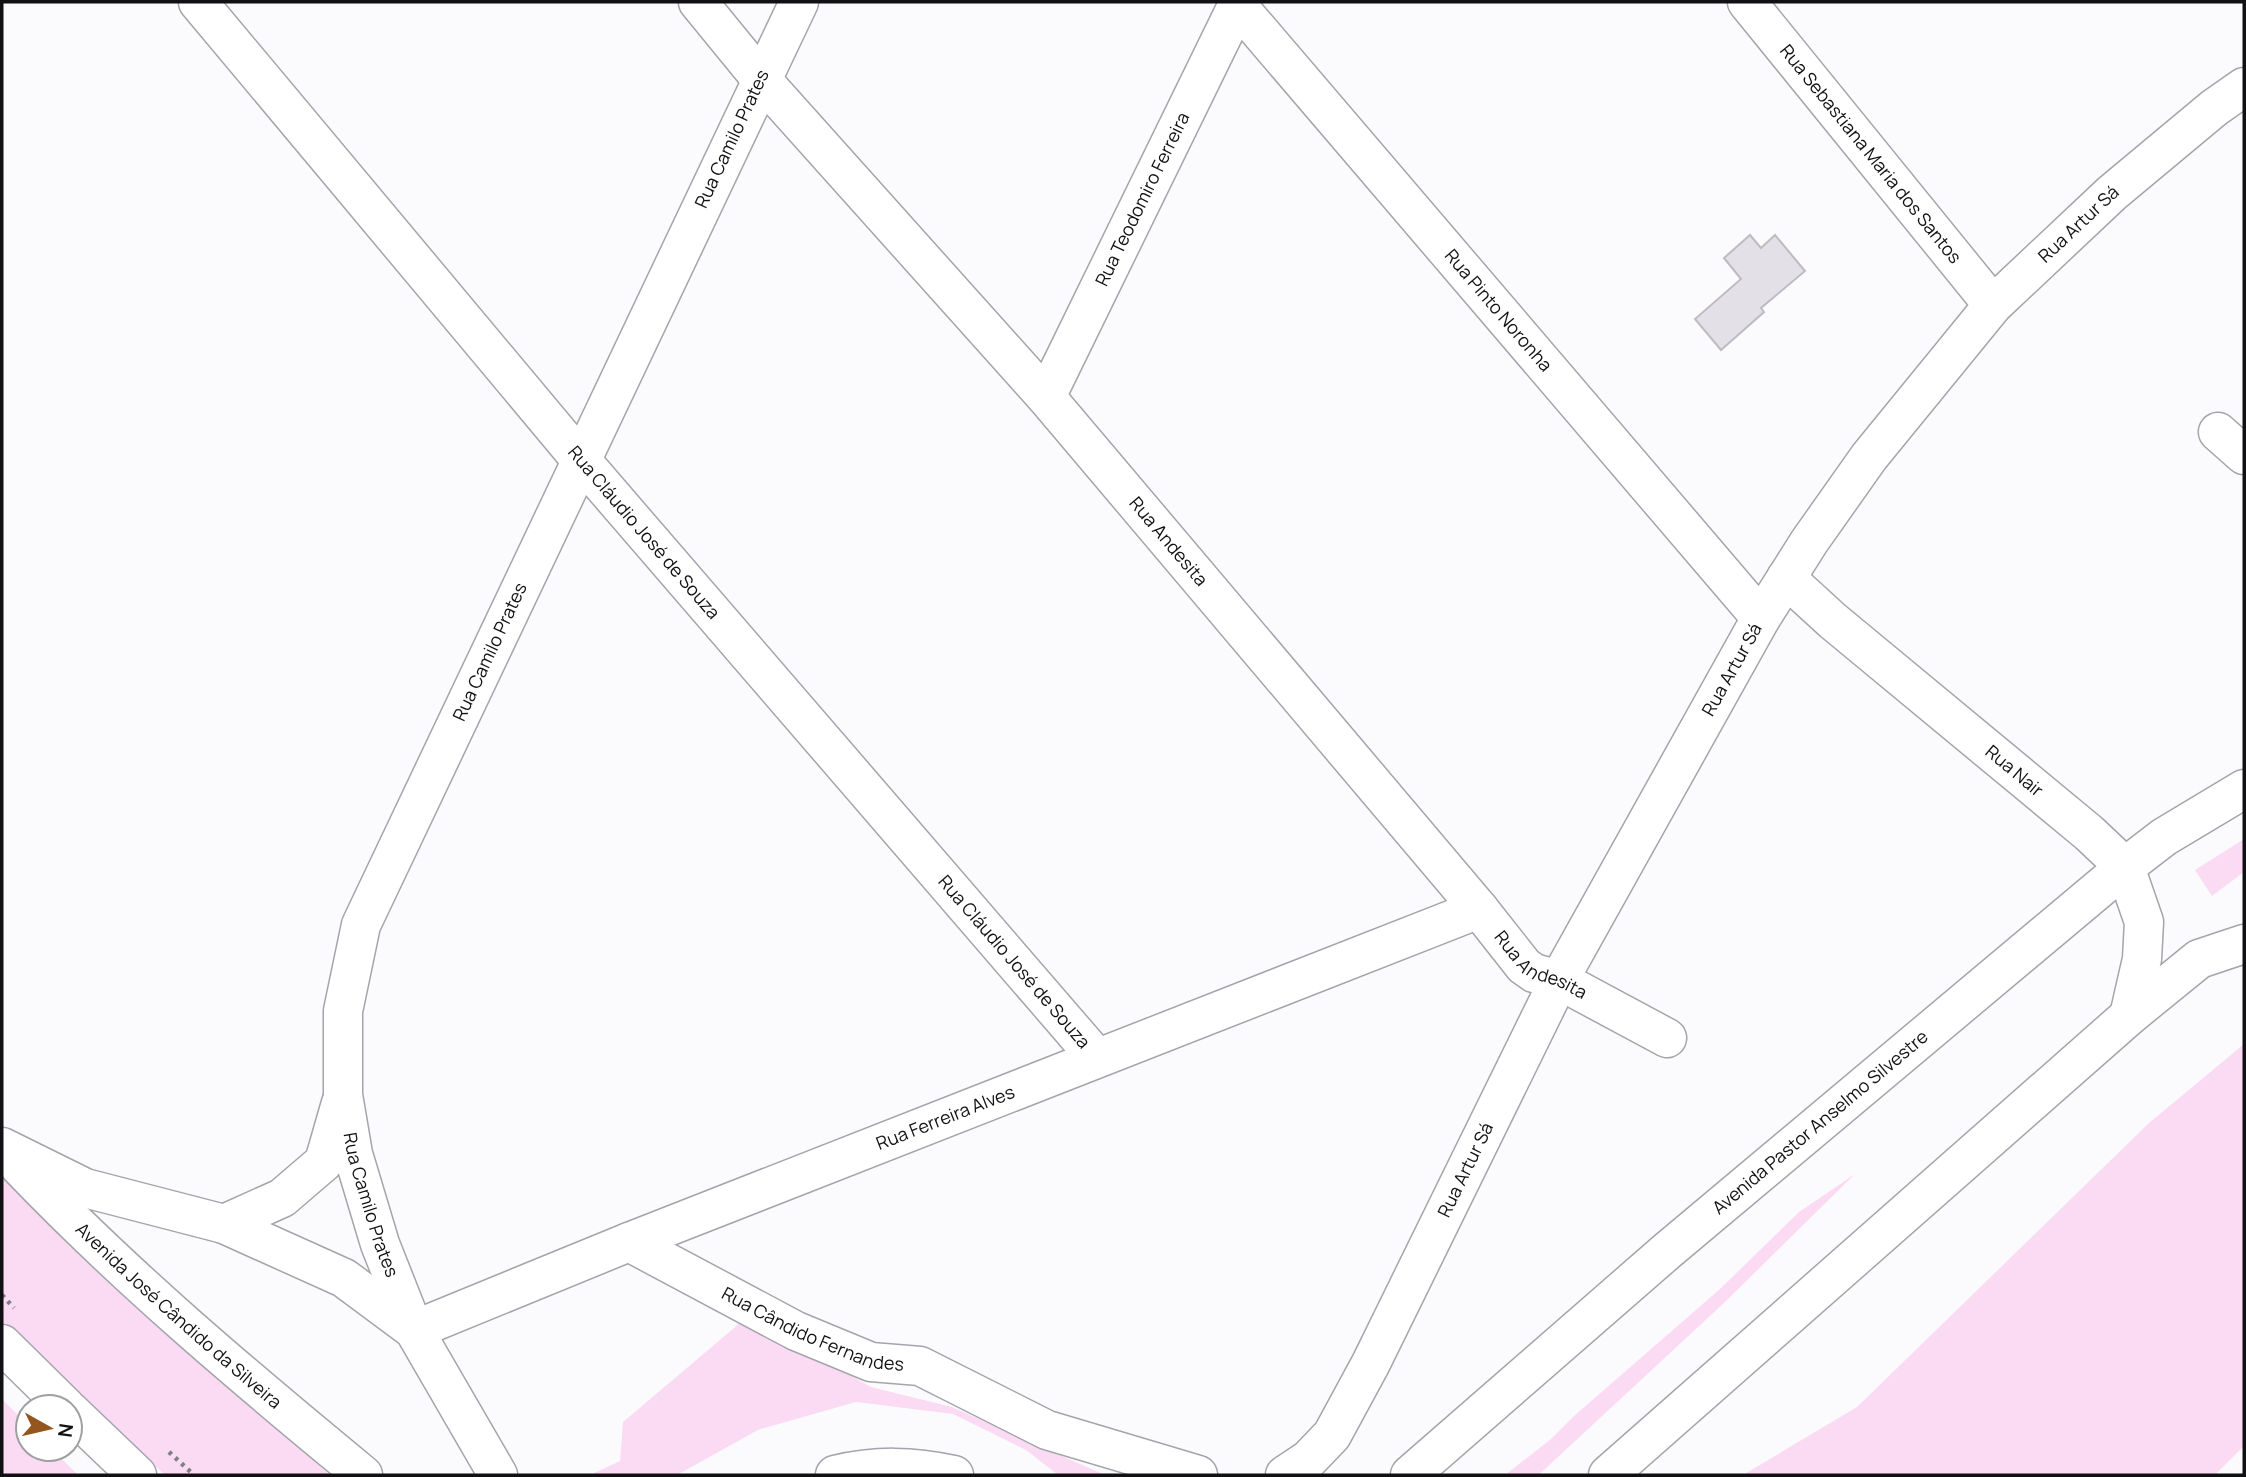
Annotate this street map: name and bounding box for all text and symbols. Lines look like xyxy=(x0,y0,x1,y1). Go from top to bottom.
street label: Rua Sebastiana Maria dos Santos xyxy=(1775,39,1967,268)
street label: Rua Camilo Prates xyxy=(688,65,774,212)
street label: Rua Teodomiro Ferreira xyxy=(1089,108,1194,290)
street label: Rua Artur Sá xyxy=(2032,179,2123,268)
street label: Rua Pinto Noronha xyxy=(1440,244,1558,376)
street label: Rua Cláudio José de Souza xyxy=(563,440,726,624)
street label: Rua Andesita xyxy=(1125,491,1214,591)
street label: Rua Camilo Prates xyxy=(446,578,532,725)
street label: Rua Artur Sá xyxy=(1696,618,1767,720)
street label: Rua Nair xyxy=(1981,739,2049,802)
street label: Rua Cláudio José de Souza xyxy=(933,870,1096,1053)
street label: Rua Andesita xyxy=(1490,925,1592,1004)
street label: Avenida Pastor Anselmo Silvestre xyxy=(1707,1024,1933,1219)
street label: Rua Ferreira Alves xyxy=(872,1079,1018,1155)
street label: Rua Artur Sá xyxy=(1431,1118,1498,1221)
street label: Rua Camilo Prates xyxy=(339,1131,405,1280)
street label: Avenida José Cândido da Silveira xyxy=(71,1217,287,1413)
street label: Rua Cândido Fernandes xyxy=(718,1281,905,1376)
north arrow xyxy=(14,1393,84,1463)
text: N xyxy=(52,1422,80,1439)

